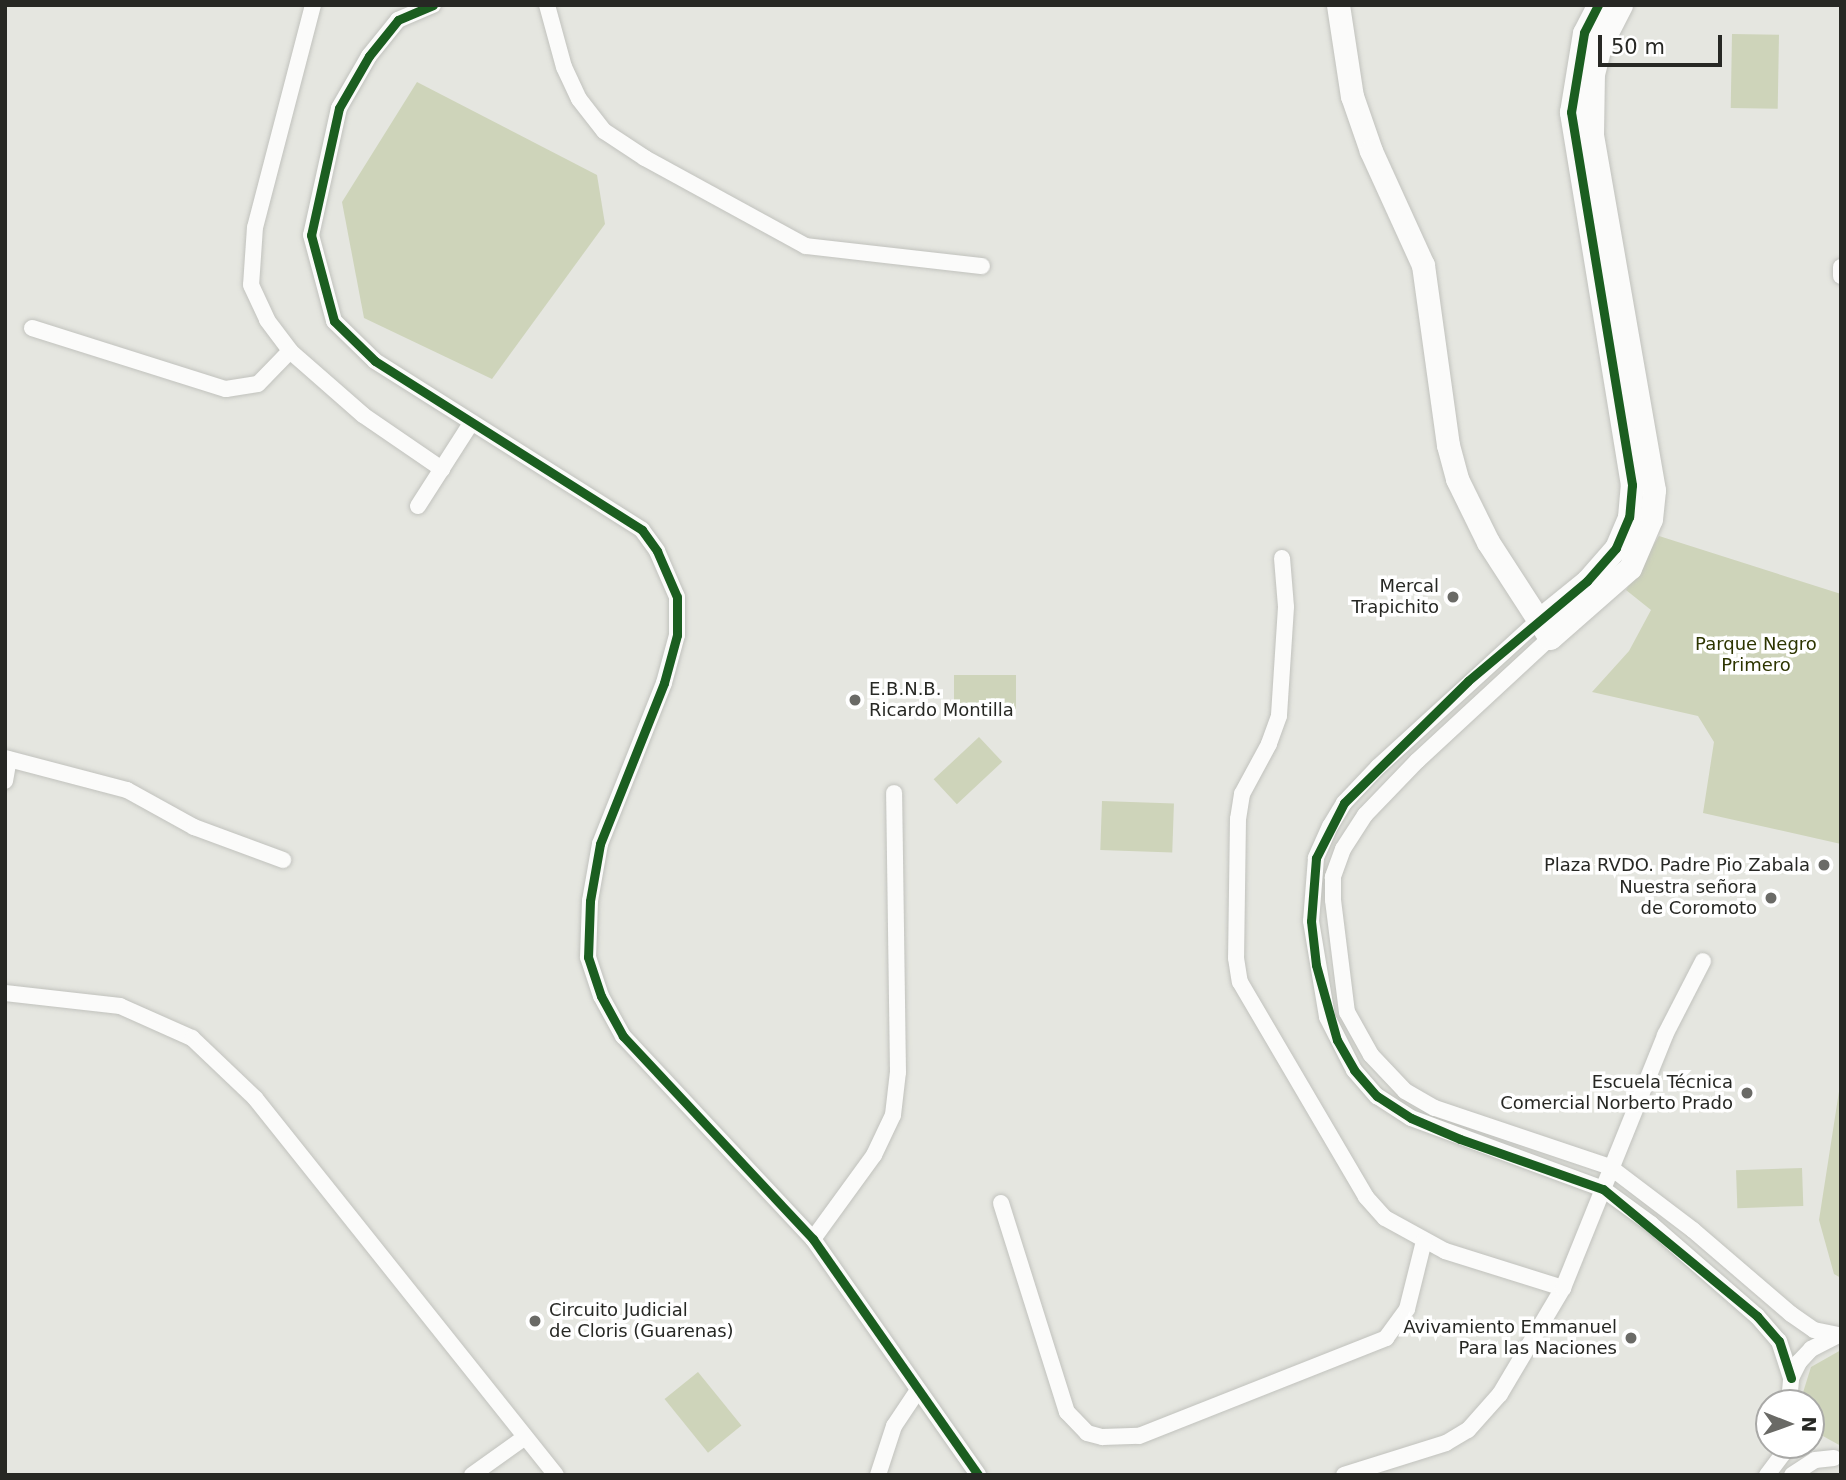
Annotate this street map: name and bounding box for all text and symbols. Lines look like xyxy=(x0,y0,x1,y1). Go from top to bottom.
scale bar xyxy=(1601,21,1725,65)
text: 50 m xyxy=(1611,35,1665,59)
place label: Mercal Trapichito xyxy=(1351,576,1439,618)
marker: Mercal Trapichito xyxy=(1445,589,1461,605)
park label: Parque Negro Primero xyxy=(1695,634,1817,676)
place label: E.B.N.B. Ricardo Montilla xyxy=(869,679,1014,722)
marker: E.B.N.B. Ricardo Montilla xyxy=(847,692,863,708)
place label: Plaza RVDO. Padre Pio Zabala xyxy=(1544,854,1810,876)
marker: Plaza RVDO. Padre Pio Zabala xyxy=(1816,857,1832,873)
place label: Nuestra señora de Coromoto xyxy=(1619,877,1757,920)
marker: Nuestra señora de Coromoto xyxy=(1763,890,1779,906)
place label: Escuela Técnica Comercial Norberto Prado xyxy=(1500,1072,1733,1114)
marker: Escuela Técnica Comercial Norberto Prado xyxy=(1739,1085,1755,1101)
place label: Circuito Judicial de Cloris (Guarenas) xyxy=(549,1300,734,1342)
marker: Circuito Judicial de Cloris (Guarenas) xyxy=(527,1313,543,1329)
place label: Avivamiento Emmanuel Para las Naciones xyxy=(1403,1317,1617,1360)
marker: Avivamiento Emmanuel Para las Naciones xyxy=(1623,1330,1639,1346)
north arrow xyxy=(1755,1389,1825,1459)
text: N xyxy=(1798,1416,1820,1432)

